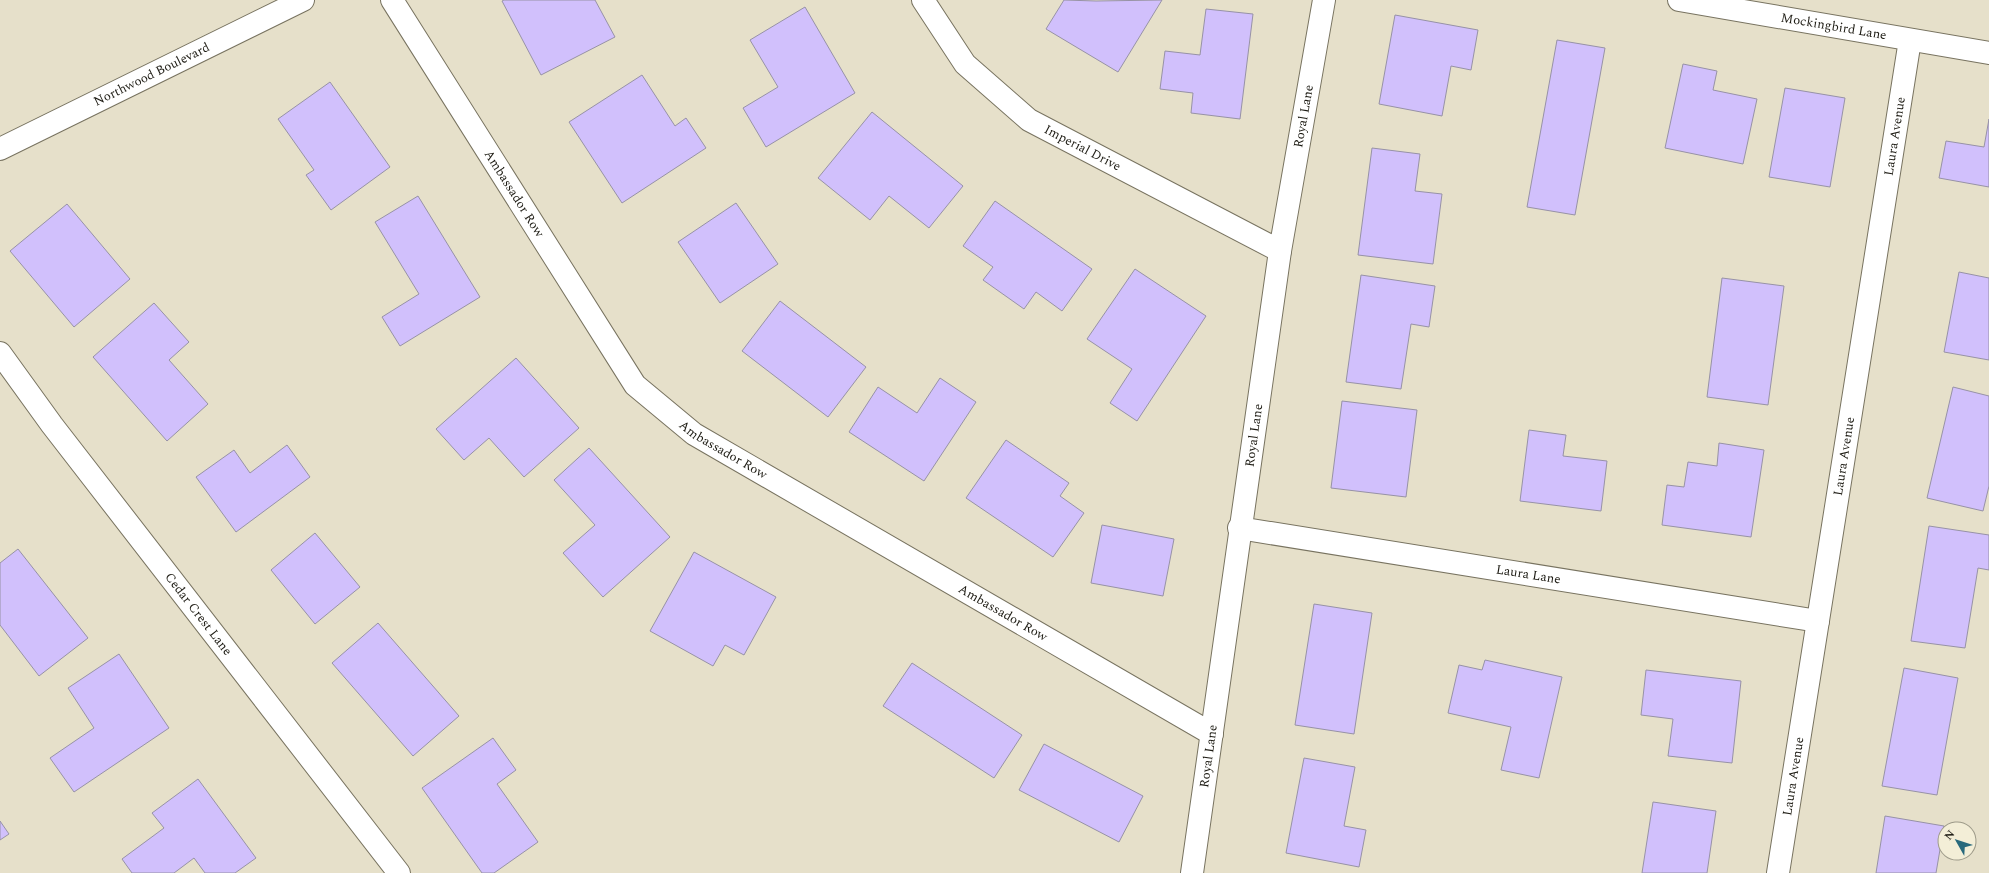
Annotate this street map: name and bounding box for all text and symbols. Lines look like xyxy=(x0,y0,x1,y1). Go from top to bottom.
street label: Mockingbird Lane xyxy=(1779,8,1888,45)
street label: Northwood Boulevard xyxy=(90,37,213,111)
street label: Royal Lane xyxy=(1288,83,1319,149)
street label: Laura Avenue xyxy=(1879,95,1911,177)
street label: Imperial Drive xyxy=(1040,120,1125,176)
street label: Ambassador Row xyxy=(479,146,550,242)
street label: Royal Lane xyxy=(1240,402,1268,468)
street label: Ambassador Row xyxy=(674,415,772,485)
street label: Laura Avenue xyxy=(1828,415,1860,497)
street label: Laura Lane xyxy=(1495,559,1562,590)
street label: Cedar Crest Lane xyxy=(160,568,237,660)
street label: Ambassador Row xyxy=(955,579,1052,647)
street label: Royal Lane xyxy=(1194,723,1223,789)
street label: Laura Avenue xyxy=(1777,735,1809,817)
north arrow xyxy=(1937,821,1977,861)
text: N xyxy=(1940,826,1959,844)

